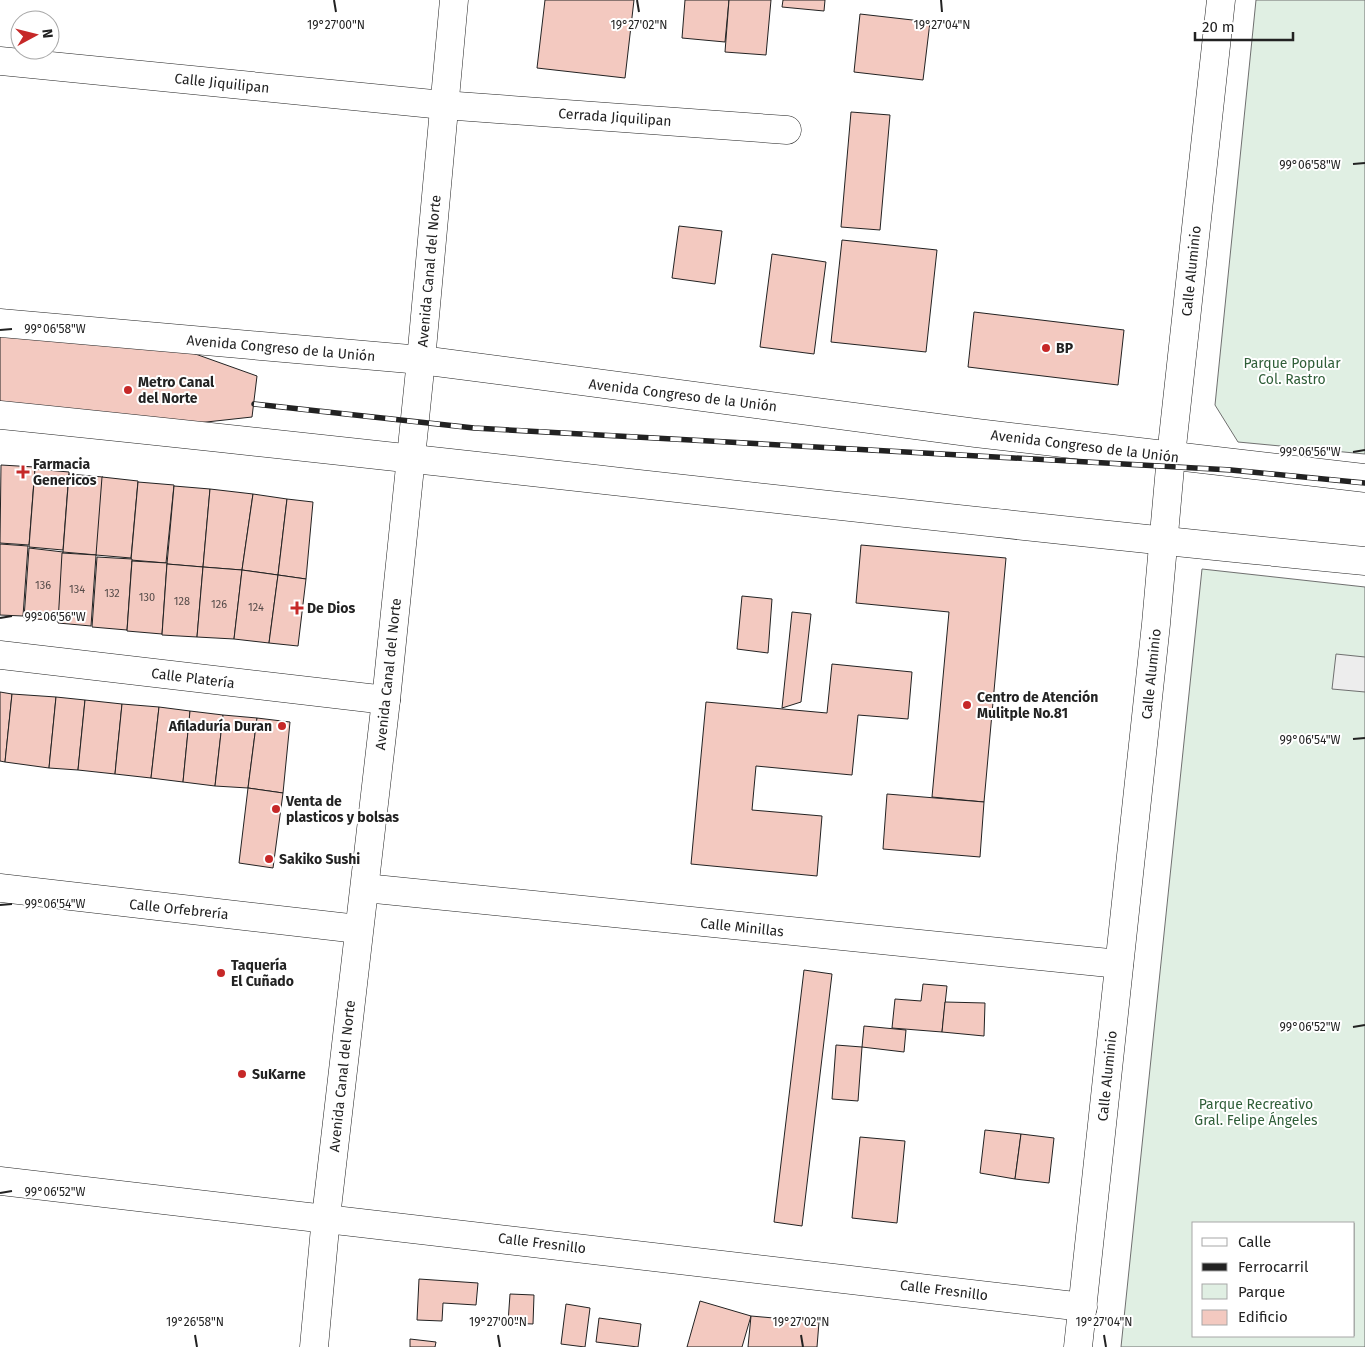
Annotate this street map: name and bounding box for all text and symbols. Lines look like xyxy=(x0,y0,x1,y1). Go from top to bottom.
north arrow xyxy=(10,10,60,60)
scale bar xyxy=(1195,10,1292,42)
text: 19°27'00"N xyxy=(307,18,365,32)
text: 19°27'02"N xyxy=(610,18,668,32)
text: 19°27'04"N xyxy=(913,18,971,32)
text: 20 m xyxy=(1202,18,1235,36)
text: N xyxy=(38,28,56,39)
street label: Calle Jiquilipan xyxy=(174,70,270,97)
street label: Cerrada Jiquilipan xyxy=(558,105,672,130)
text: 99°06'58"W xyxy=(1279,158,1341,172)
street label: Avenida Canal del Norte xyxy=(414,194,445,348)
street label: Calle Aluminio xyxy=(1178,225,1205,317)
text: 99°06'58"W xyxy=(24,322,86,336)
street label: Avenida Congreso de la Unión xyxy=(186,332,376,365)
place label: BP xyxy=(1056,340,1074,357)
marker: BP xyxy=(1040,342,1052,354)
park label: Parque Popular Col. Rastro xyxy=(1243,355,1341,388)
place label: Metro Canal del Norte xyxy=(138,374,215,407)
street label: Avenida Congreso de la Unión xyxy=(588,376,778,415)
marker: Metro Canal del Norte xyxy=(122,384,134,396)
street label: Avenida Congreso de la Unión xyxy=(990,427,1180,466)
text: 99°06'56"W xyxy=(1279,445,1341,459)
place label: Farmacia Genericos xyxy=(33,456,97,489)
marker: Farmacia Genericos xyxy=(17,466,29,478)
house number: 136 xyxy=(35,579,51,592)
house number: 134 xyxy=(69,583,85,596)
house number: 132 xyxy=(104,587,120,600)
house number: 130 xyxy=(139,591,155,604)
house number: 128 xyxy=(174,595,190,608)
street label: Avenida Canal del Norte xyxy=(372,597,405,751)
house number: 126 xyxy=(211,598,227,611)
place label: De Dios xyxy=(307,600,355,617)
house number: 124 xyxy=(248,601,264,614)
marker: De Dios xyxy=(291,602,303,614)
text: 99°06'56"W xyxy=(24,610,86,624)
street label: Calle Aluminio xyxy=(1138,628,1165,720)
street label: Calle Platería xyxy=(150,665,236,692)
place label: Centro de Atención Mulitple No.81 xyxy=(977,689,1098,722)
marker: Centro de Atención Mulitple No.81 xyxy=(961,699,973,711)
place label: Afiladuría Duran xyxy=(168,718,272,735)
marker: Afiladuría Duran xyxy=(276,720,288,732)
text: 99°06'54"W xyxy=(1280,733,1341,747)
place label: Venta de plasticos y bolsas xyxy=(285,793,399,826)
marker: Venta de plasticos y bolsas xyxy=(270,803,282,815)
place label: Sakiko Sushi xyxy=(279,851,360,868)
marker: Sakiko Sushi xyxy=(263,853,275,865)
street label: Calle Orfebrería xyxy=(128,896,229,923)
text: 99°06'54"W xyxy=(25,897,86,911)
street label: Calle Minillas xyxy=(699,915,785,940)
place label: Taquería El Cuñado xyxy=(231,957,294,990)
marker: Taquería El Cuñado xyxy=(215,967,227,979)
street label: Avenida Canal del Norte xyxy=(326,999,359,1153)
text: 99°06'52"W xyxy=(1280,1020,1341,1034)
street label: Calle Aluminio xyxy=(1094,1030,1121,1122)
place label: SuKarne xyxy=(252,1066,306,1083)
marker: SuKarne xyxy=(236,1068,248,1080)
park label: Parque Recreativo Gral. Felipe Ángeles xyxy=(1194,1096,1318,1129)
text: 99°06'52"W xyxy=(25,1185,86,1199)
legend xyxy=(1192,1222,1355,1337)
street label: Calle Fresnillo xyxy=(497,1230,587,1257)
text: Calle xyxy=(1238,1233,1271,1251)
text: Ferrocarril xyxy=(1238,1258,1309,1276)
street label: Calle Fresnillo xyxy=(899,1277,989,1304)
text: Parque xyxy=(1238,1283,1285,1301)
text: Edificio xyxy=(1238,1308,1288,1326)
text: 19°26'58"N xyxy=(166,1315,224,1329)
text: 19°27'00"N xyxy=(469,1315,527,1329)
text: 19°27'02"N xyxy=(772,1315,830,1329)
text: 19°27'04"N xyxy=(1075,1315,1133,1329)

